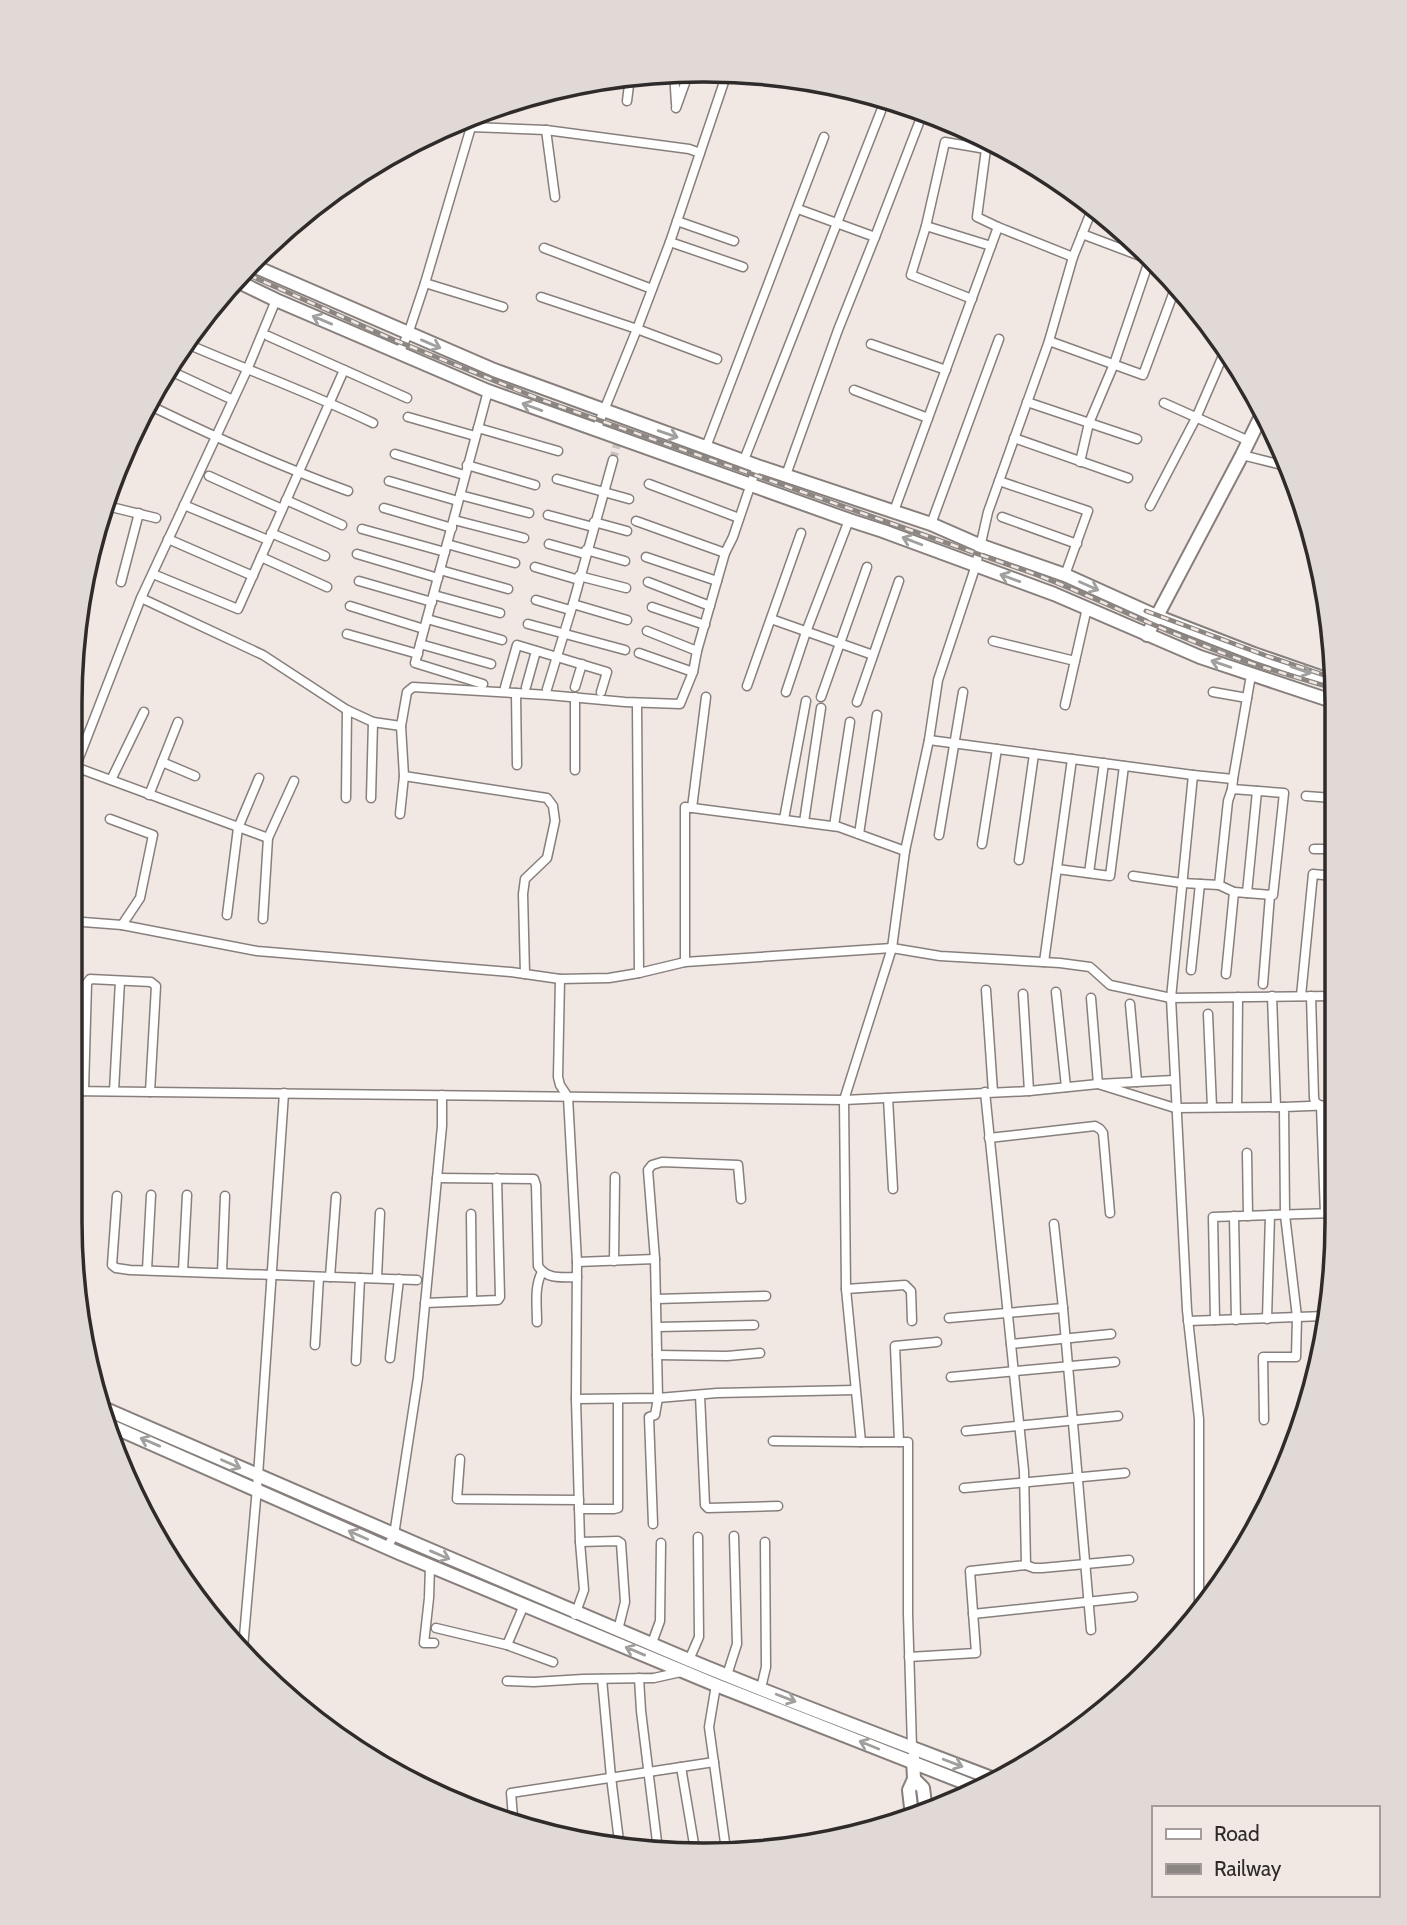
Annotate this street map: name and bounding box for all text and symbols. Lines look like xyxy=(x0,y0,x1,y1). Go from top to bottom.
one-way arrow xyxy=(311,312,333,325)
one-way arrow xyxy=(420,338,441,351)
one-way arrow xyxy=(521,399,543,412)
one-way arrow xyxy=(656,429,678,441)
one-way arrow xyxy=(901,534,923,546)
one-way arrow xyxy=(1000,571,1022,583)
one-way arrow xyxy=(1078,580,1099,593)
one-way arrow xyxy=(1210,657,1232,669)
one-way arrow xyxy=(1289,665,1311,677)
one-way arrow xyxy=(139,1435,161,1448)
one-way arrow xyxy=(220,1458,241,1471)
one-way arrow xyxy=(348,1527,369,1541)
one-way arrow xyxy=(429,1549,450,1562)
one-way arrow xyxy=(625,1644,647,1657)
one-way arrow xyxy=(774,1693,796,1705)
one-way arrow xyxy=(859,1737,880,1750)
one-way arrow xyxy=(942,1758,964,1770)
legend xyxy=(1152,1806,1379,1897)
text: Road xyxy=(1214,1821,1260,1846)
text: Railway xyxy=(1214,1856,1282,1881)

